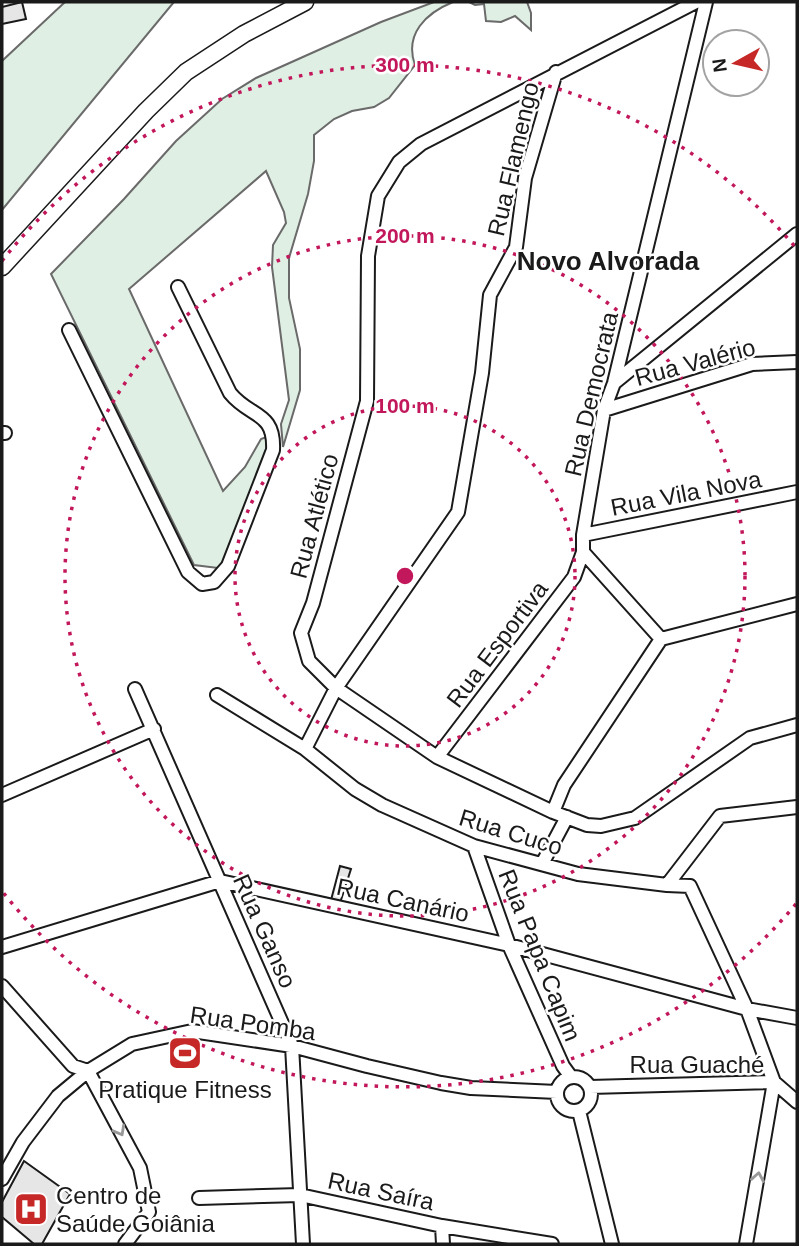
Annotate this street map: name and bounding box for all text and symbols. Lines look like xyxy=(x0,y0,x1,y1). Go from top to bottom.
north arrow xyxy=(701,28,771,98)
text: 300 m xyxy=(375,53,435,76)
text: N xyxy=(708,57,731,74)
street label: Rua Flamengo xyxy=(482,79,544,239)
text: 200 m xyxy=(375,224,435,247)
district label: Novo Alvorada xyxy=(517,246,700,276)
street label: Rua Democrata xyxy=(559,308,623,479)
street label: Rua Valério xyxy=(632,333,758,391)
text: 100 m xyxy=(375,394,435,417)
street label: Rua Atlético xyxy=(284,451,344,581)
street label: Rua Vila Nova xyxy=(608,465,764,521)
centre of rings xyxy=(393,564,417,588)
street label: Rua Esportiva xyxy=(441,575,554,712)
street label: Rua Cuco xyxy=(456,803,566,861)
street label: Rua Papa Capim xyxy=(493,865,587,1045)
street label: Rua Ganso xyxy=(228,870,302,992)
street label: Rua Canário xyxy=(334,873,472,927)
street label: Rua Pomba xyxy=(188,1001,318,1045)
sports icon: Pratique Fitness xyxy=(166,1034,204,1072)
street label: Rua Guaché xyxy=(630,1051,764,1078)
place label: Pratique Fitness xyxy=(98,1076,272,1103)
one-way arrow xyxy=(112,1123,125,1136)
street label: Rua Saíra xyxy=(325,1167,437,1216)
one-way arrow xyxy=(750,1171,765,1183)
place label: Centro de Saúde Goiânia xyxy=(56,1182,215,1237)
hospital icon: Centro de Saúde Goiânia xyxy=(12,1190,50,1228)

